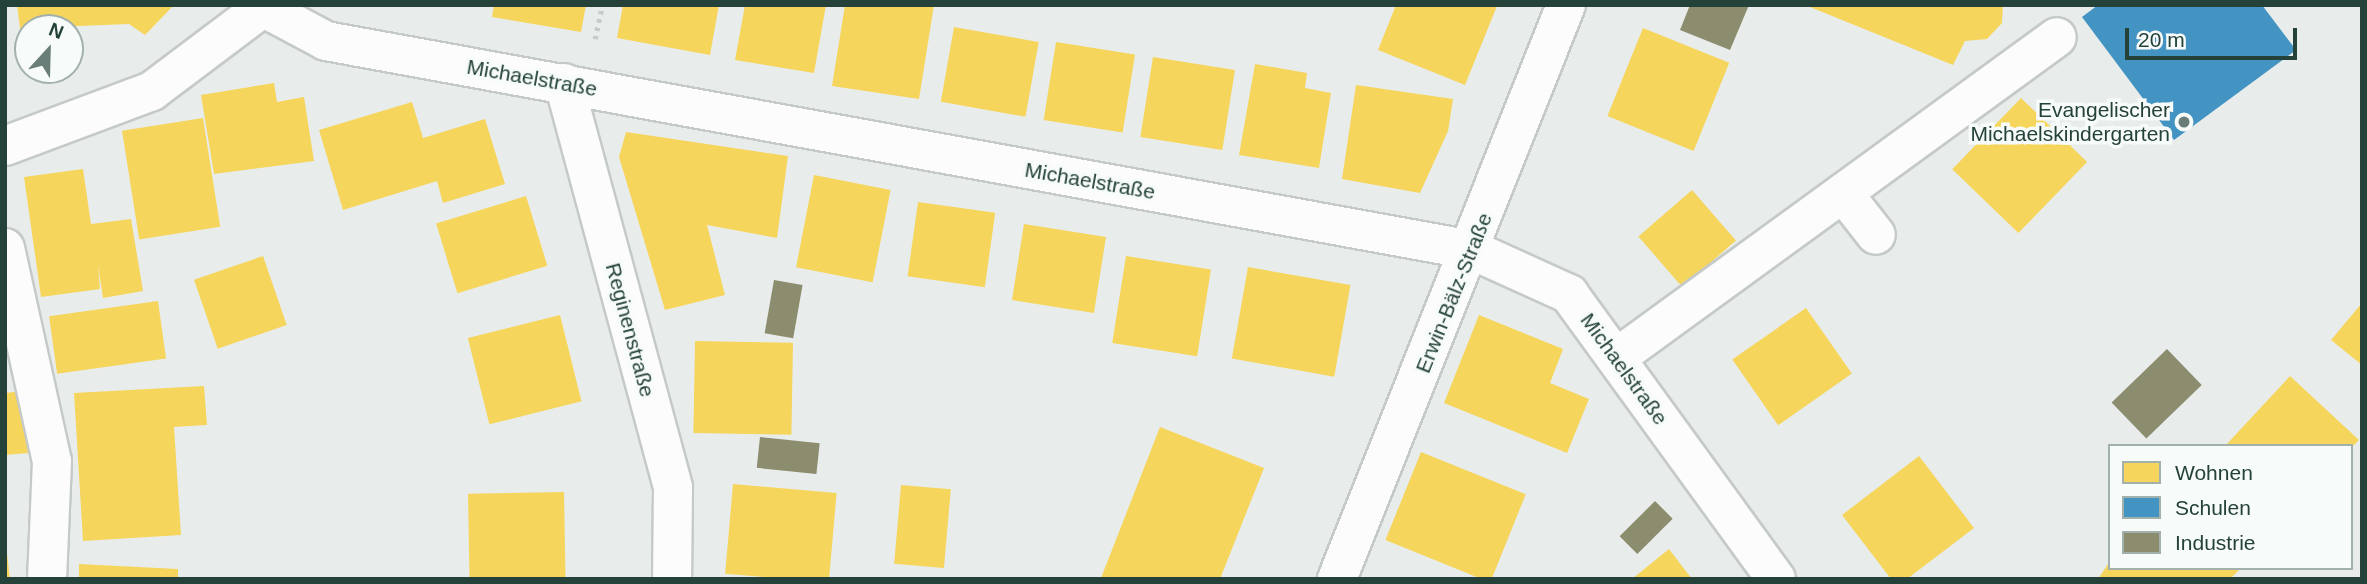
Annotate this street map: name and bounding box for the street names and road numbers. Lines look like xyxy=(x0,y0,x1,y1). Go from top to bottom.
street label: Michaelstraße xyxy=(465,54,599,102)
street label: Michaelstraße xyxy=(1023,157,1157,205)
street label: Erwin-Bälz-Straße xyxy=(1410,209,1498,377)
street label: Reginenstraße xyxy=(600,260,660,400)
street label: Michaelstraße xyxy=(1575,308,1673,430)

